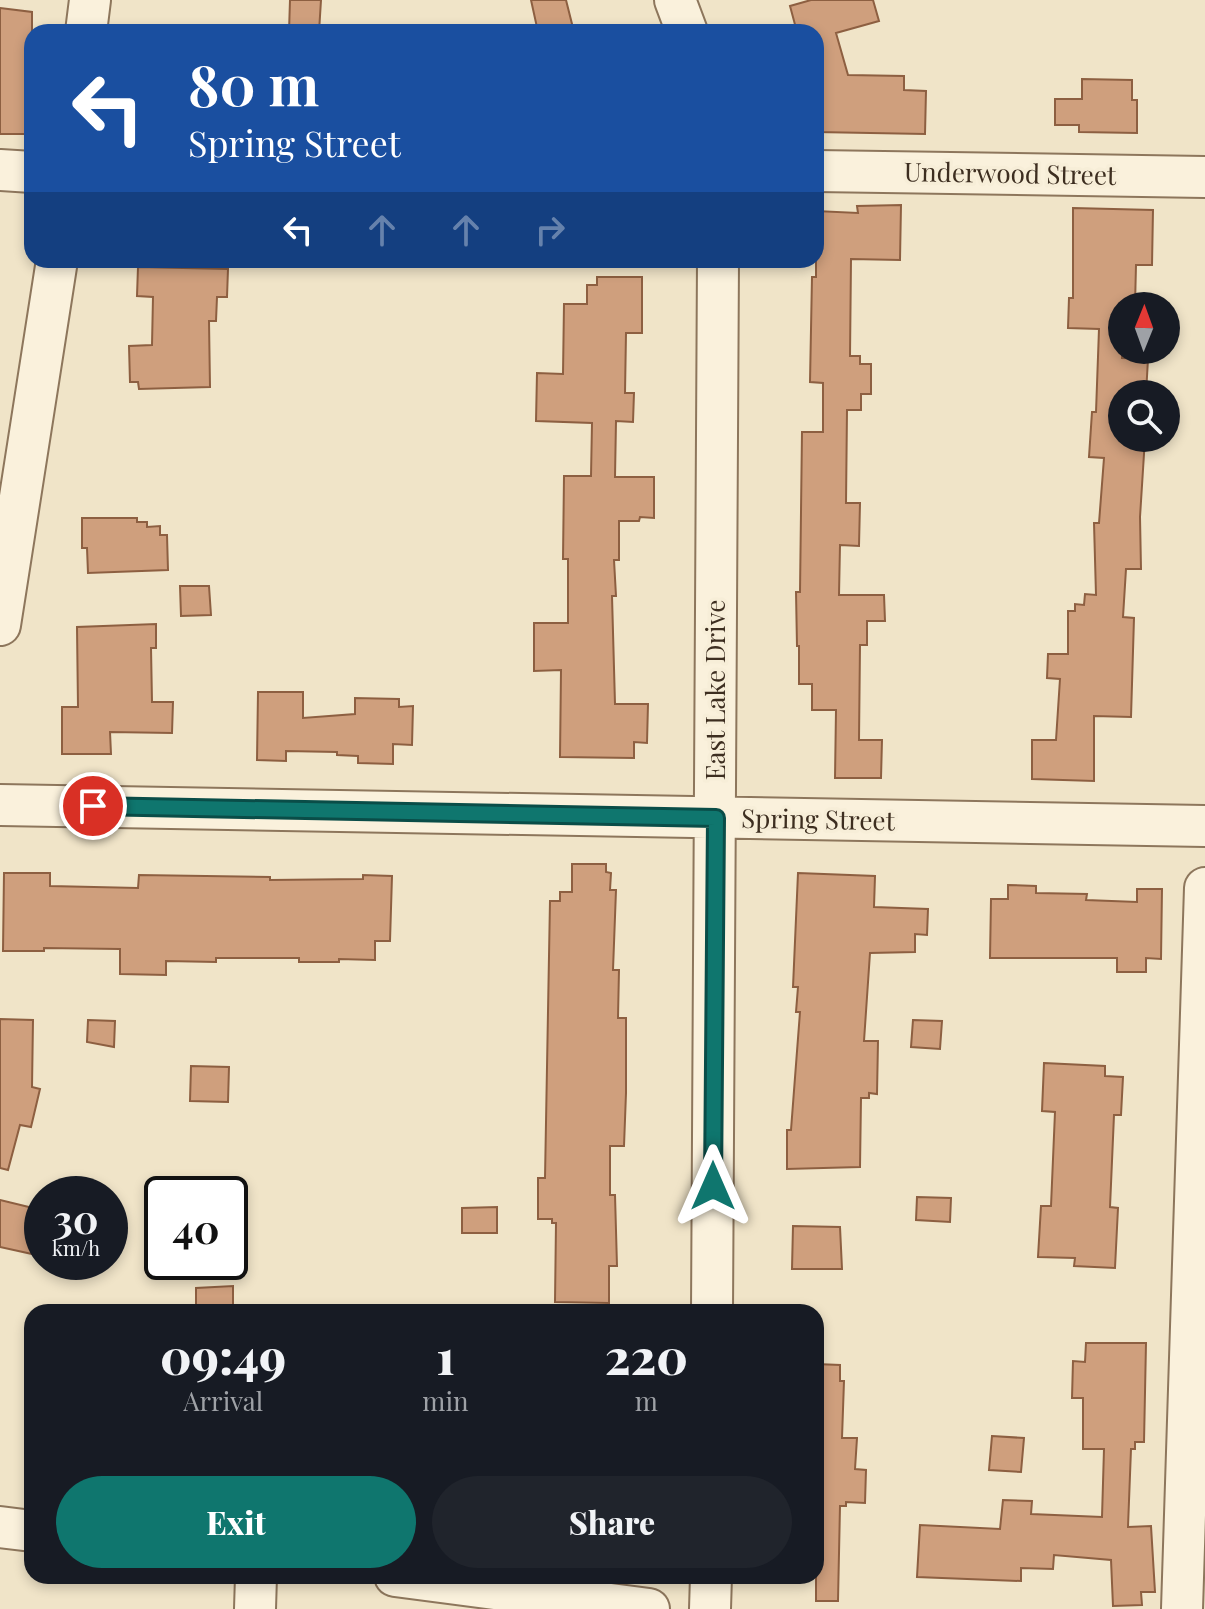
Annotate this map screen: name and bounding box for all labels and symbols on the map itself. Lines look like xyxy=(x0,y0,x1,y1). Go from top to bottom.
street label: Underwood Street xyxy=(904,153,1117,192)
north arrow xyxy=(1108,292,1180,364)
street label: East Lake Drive xyxy=(697,600,732,780)
pin xyxy=(59,772,127,840)
street label: Spring Street xyxy=(741,800,896,837)
position arrow xyxy=(671,1144,755,1228)
speed limit sign: 40 xyxy=(144,1176,248,1280)

